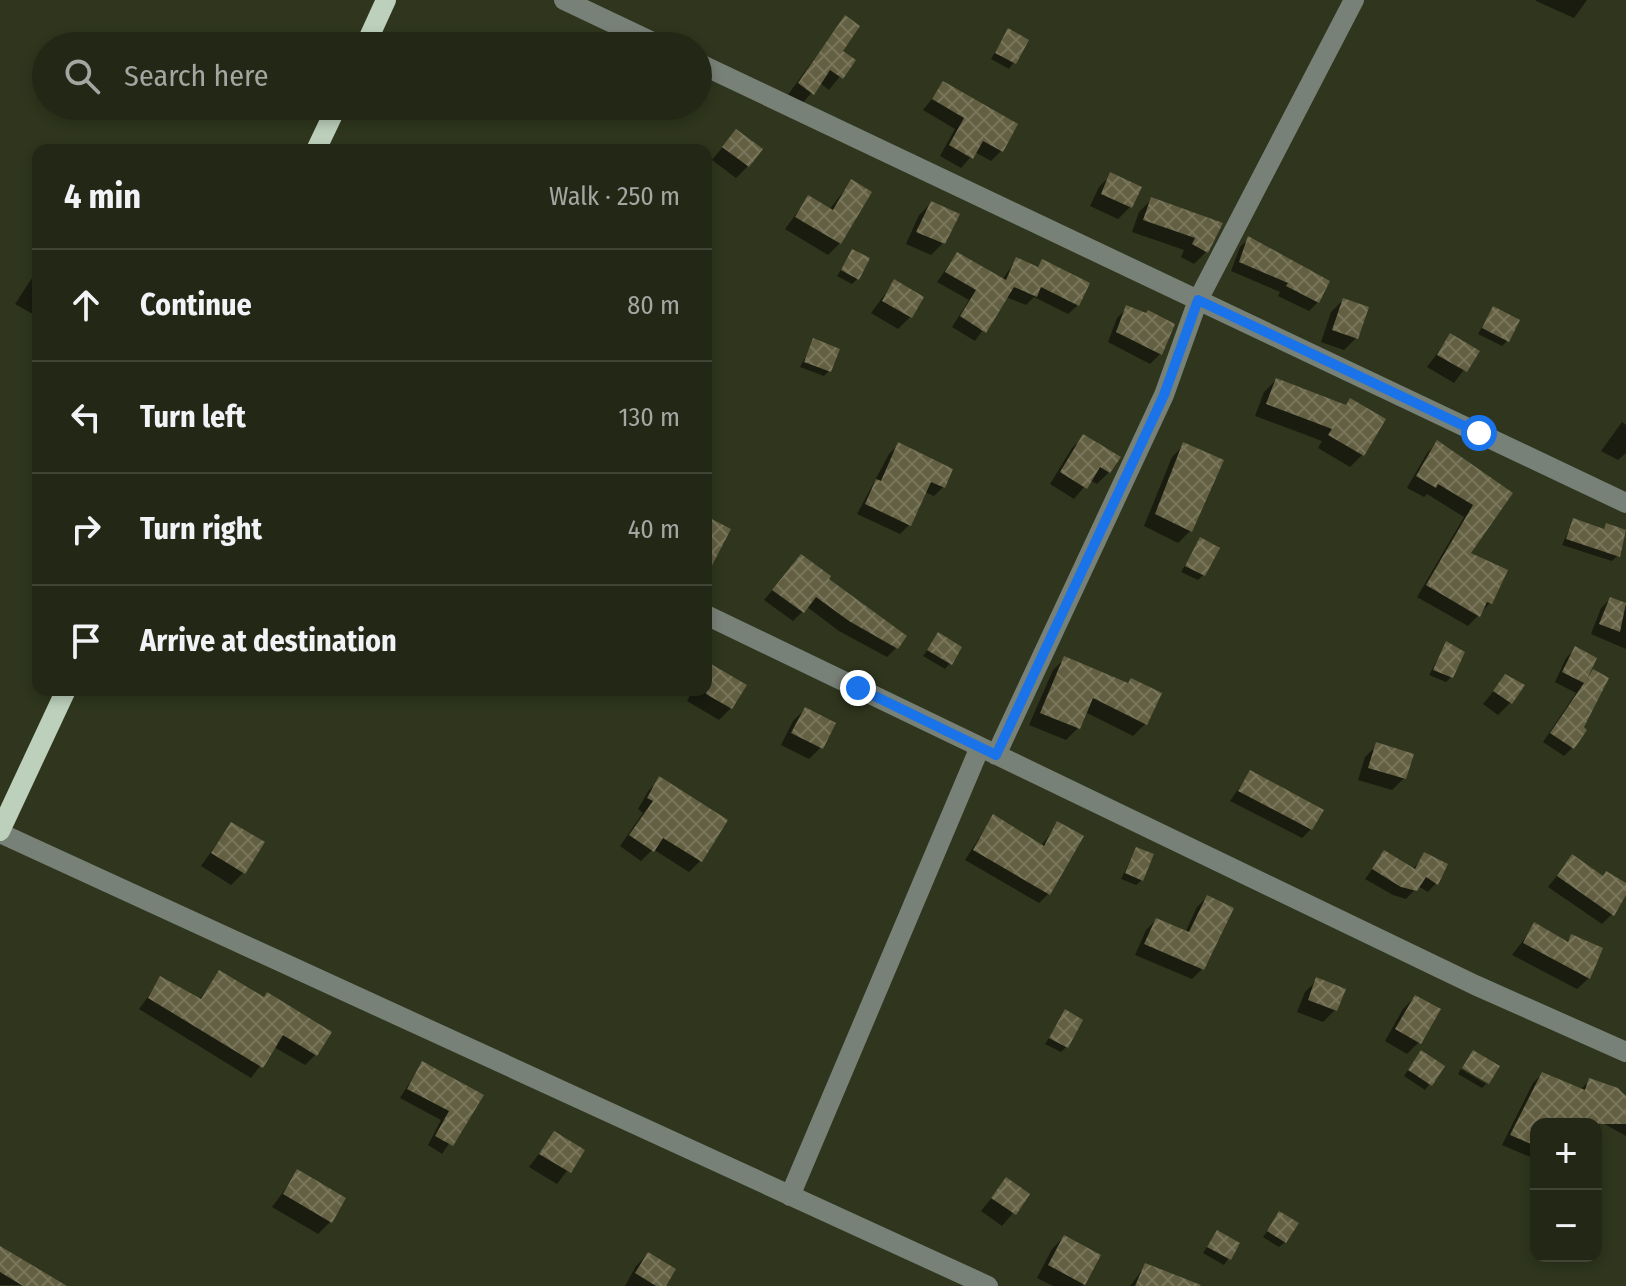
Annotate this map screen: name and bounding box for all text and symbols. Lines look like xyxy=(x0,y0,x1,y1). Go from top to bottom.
search box xyxy=(32,32,712,120)
icon: search xyxy=(60,54,104,98)
text: Search here xyxy=(124,58,269,94)
text: 4 min xyxy=(64,176,141,217)
text: Walk · 250 m xyxy=(549,181,680,212)
icon: ahead xyxy=(64,283,108,327)
text: Continue xyxy=(140,287,252,323)
text: 80 m xyxy=(627,290,680,321)
icon: left xyxy=(64,395,108,439)
text: Turn left xyxy=(140,399,246,435)
text: 130 m xyxy=(618,402,680,433)
route start xyxy=(1461,415,1497,451)
icon: right xyxy=(64,507,108,551)
text: Turn right xyxy=(140,511,262,547)
text: 40 m xyxy=(628,514,680,545)
icon: arrive xyxy=(64,619,108,663)
text: Arrive at destination xyxy=(140,623,397,659)
route end xyxy=(840,670,876,706)
map controls xyxy=(1530,1118,1602,1262)
button: + xyxy=(1530,1118,1602,1190)
button: − xyxy=(1530,1190,1602,1262)

